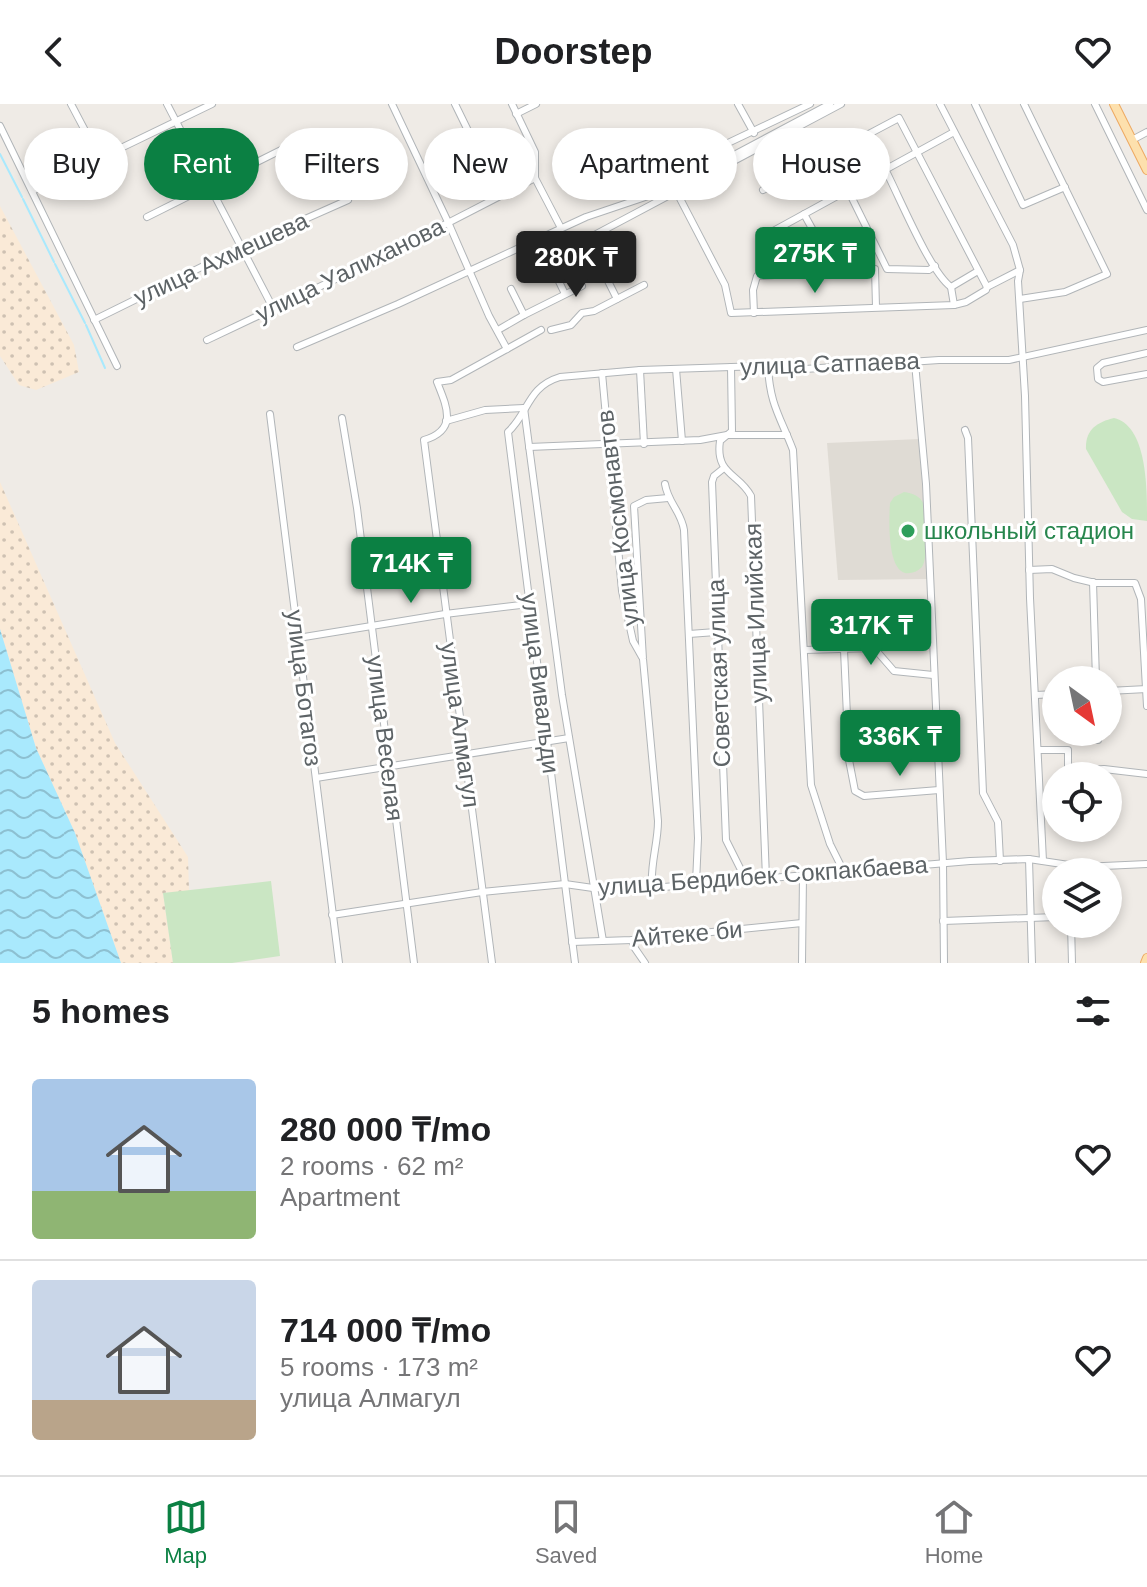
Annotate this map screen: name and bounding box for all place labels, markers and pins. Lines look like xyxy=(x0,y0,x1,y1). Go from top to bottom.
pin: 275K ₸ xyxy=(750,227,880,295)
pin: 280K ₸ xyxy=(511,231,641,299)
place label: школьный стадион xyxy=(924,517,1134,544)
marker: школьный стадион xyxy=(899,522,917,540)
pin: 714K ₸ xyxy=(346,537,476,605)
pin: 317K ₸ xyxy=(806,599,936,667)
pin: 336K ₸ xyxy=(835,710,965,778)

